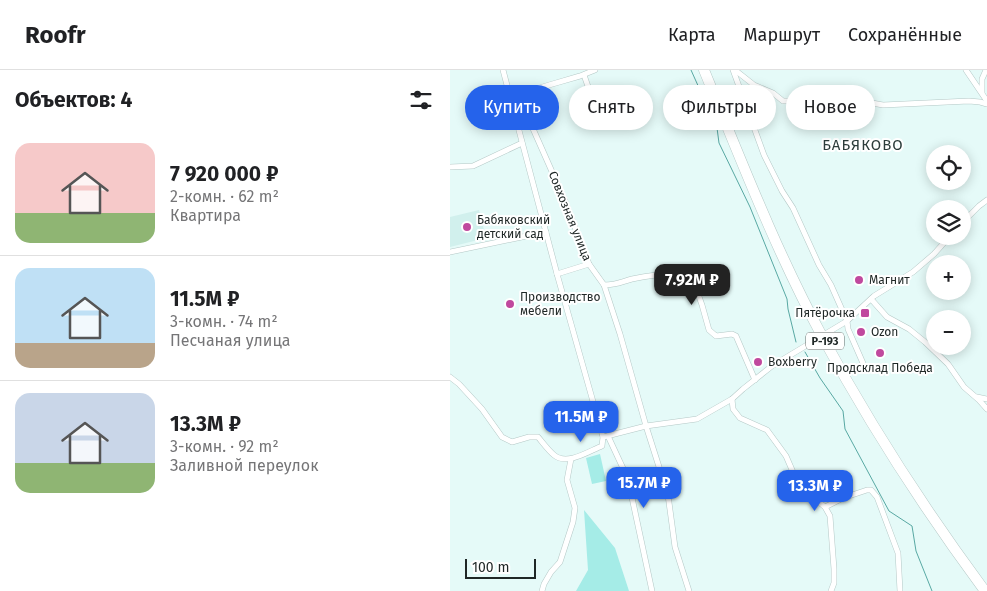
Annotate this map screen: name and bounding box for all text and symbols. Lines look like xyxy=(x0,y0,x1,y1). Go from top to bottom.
text: Roofr xyxy=(25,21,86,49)
text: Карта xyxy=(668,24,716,46)
text: Маршрут xyxy=(744,24,820,46)
text: Сохранённые xyxy=(848,24,962,46)
chip: Купить xyxy=(465,85,559,130)
chip: Снять xyxy=(569,85,653,130)
chip: Фильтры xyxy=(663,85,776,130)
chip: Новое xyxy=(786,85,875,130)
icon: filters xyxy=(407,86,435,114)
text: Объектов: 4 xyxy=(15,87,132,113)
district label: БАБЯКОВО xyxy=(822,136,904,154)
map controls xyxy=(926,145,971,355)
button: locate xyxy=(926,145,971,190)
text: 7 920 000 ₽ xyxy=(170,161,279,187)
icon: home xyxy=(55,163,115,223)
street label: Совхозная улица xyxy=(546,169,594,263)
text: 2-комн. · 62 m² xyxy=(170,187,279,206)
button: layers xyxy=(926,200,971,245)
text: Квартира xyxy=(170,206,241,225)
place label: Бабяковский детский сад xyxy=(477,213,550,241)
marker: Бабяковский детский сад xyxy=(461,221,473,233)
button: + xyxy=(926,255,971,300)
pin: 7.92M ₽ xyxy=(646,264,738,306)
text: 7.92M ₽ xyxy=(665,270,719,289)
place label: Магнит xyxy=(869,273,910,287)
marker: Магнит xyxy=(853,274,865,286)
text: 11.5M ₽ xyxy=(170,286,240,312)
icon: home xyxy=(55,288,115,348)
place label: Производство мебели xyxy=(520,290,601,318)
marker: Производство мебели xyxy=(504,298,516,310)
place label: Пятёрочка xyxy=(795,306,855,320)
marker: Пятёрочка xyxy=(859,307,871,319)
button: − xyxy=(926,310,971,355)
text: 3-комн. · 74 m² xyxy=(170,312,278,331)
place label: Ozon xyxy=(871,325,898,339)
marker: Ozon xyxy=(855,326,867,338)
text: Песчаная улица xyxy=(170,331,290,350)
road number: Р-193 xyxy=(806,332,844,350)
marker: Продсклад Победа xyxy=(874,347,886,359)
place label: Boxberry xyxy=(768,355,817,369)
marker: Boxberry xyxy=(752,356,764,368)
place label: Продсклад Победа xyxy=(827,361,933,375)
pin: 11.5M ₽ xyxy=(535,400,627,443)
text: 11.5M ₽ xyxy=(554,407,608,426)
text: 13.3M ₽ xyxy=(170,411,241,437)
icon: home xyxy=(55,413,115,473)
text: 3-комн. · 92 m² xyxy=(170,437,279,456)
text: Заливной переулок xyxy=(170,456,318,475)
pin: 15.7M ₽ xyxy=(598,466,690,509)
pin: 13.3M ₽ xyxy=(769,470,861,512)
text: 15.7M ₽ xyxy=(617,473,671,492)
text: 13.3M ₽ xyxy=(788,476,842,495)
scale bar xyxy=(465,556,536,579)
text: 100 m xyxy=(472,559,509,576)

